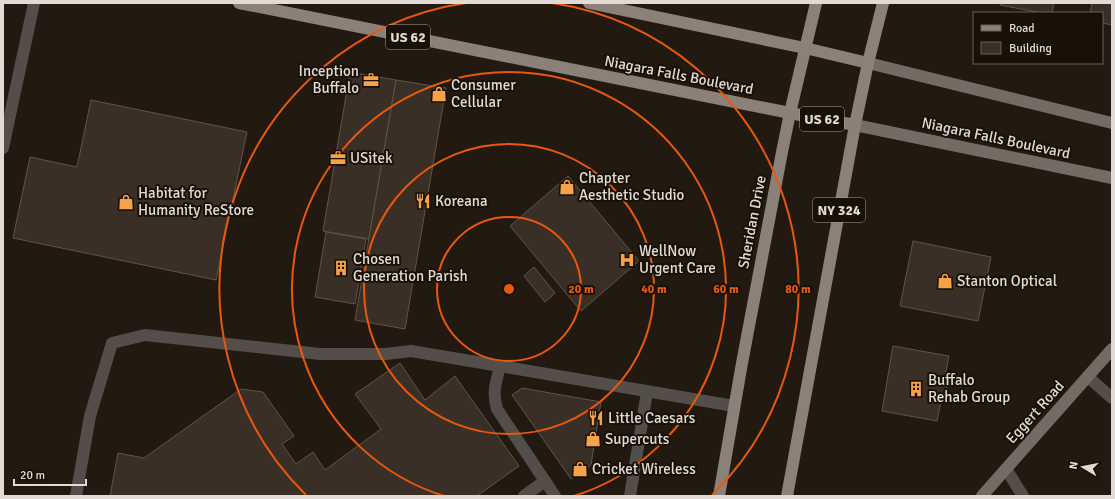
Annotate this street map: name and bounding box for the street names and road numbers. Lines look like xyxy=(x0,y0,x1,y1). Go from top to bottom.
road number: US 62 xyxy=(386,25,430,49)
street label: Niagara Falls Boulevard xyxy=(603,52,755,98)
road number: US 62 xyxy=(800,107,844,131)
street label: Niagara Falls Boulevard xyxy=(920,113,1072,163)
street label: Sheridan Drive xyxy=(734,174,770,270)
road number: NY 324 xyxy=(813,198,865,222)
street label: Eggert Road xyxy=(1002,377,1068,447)

